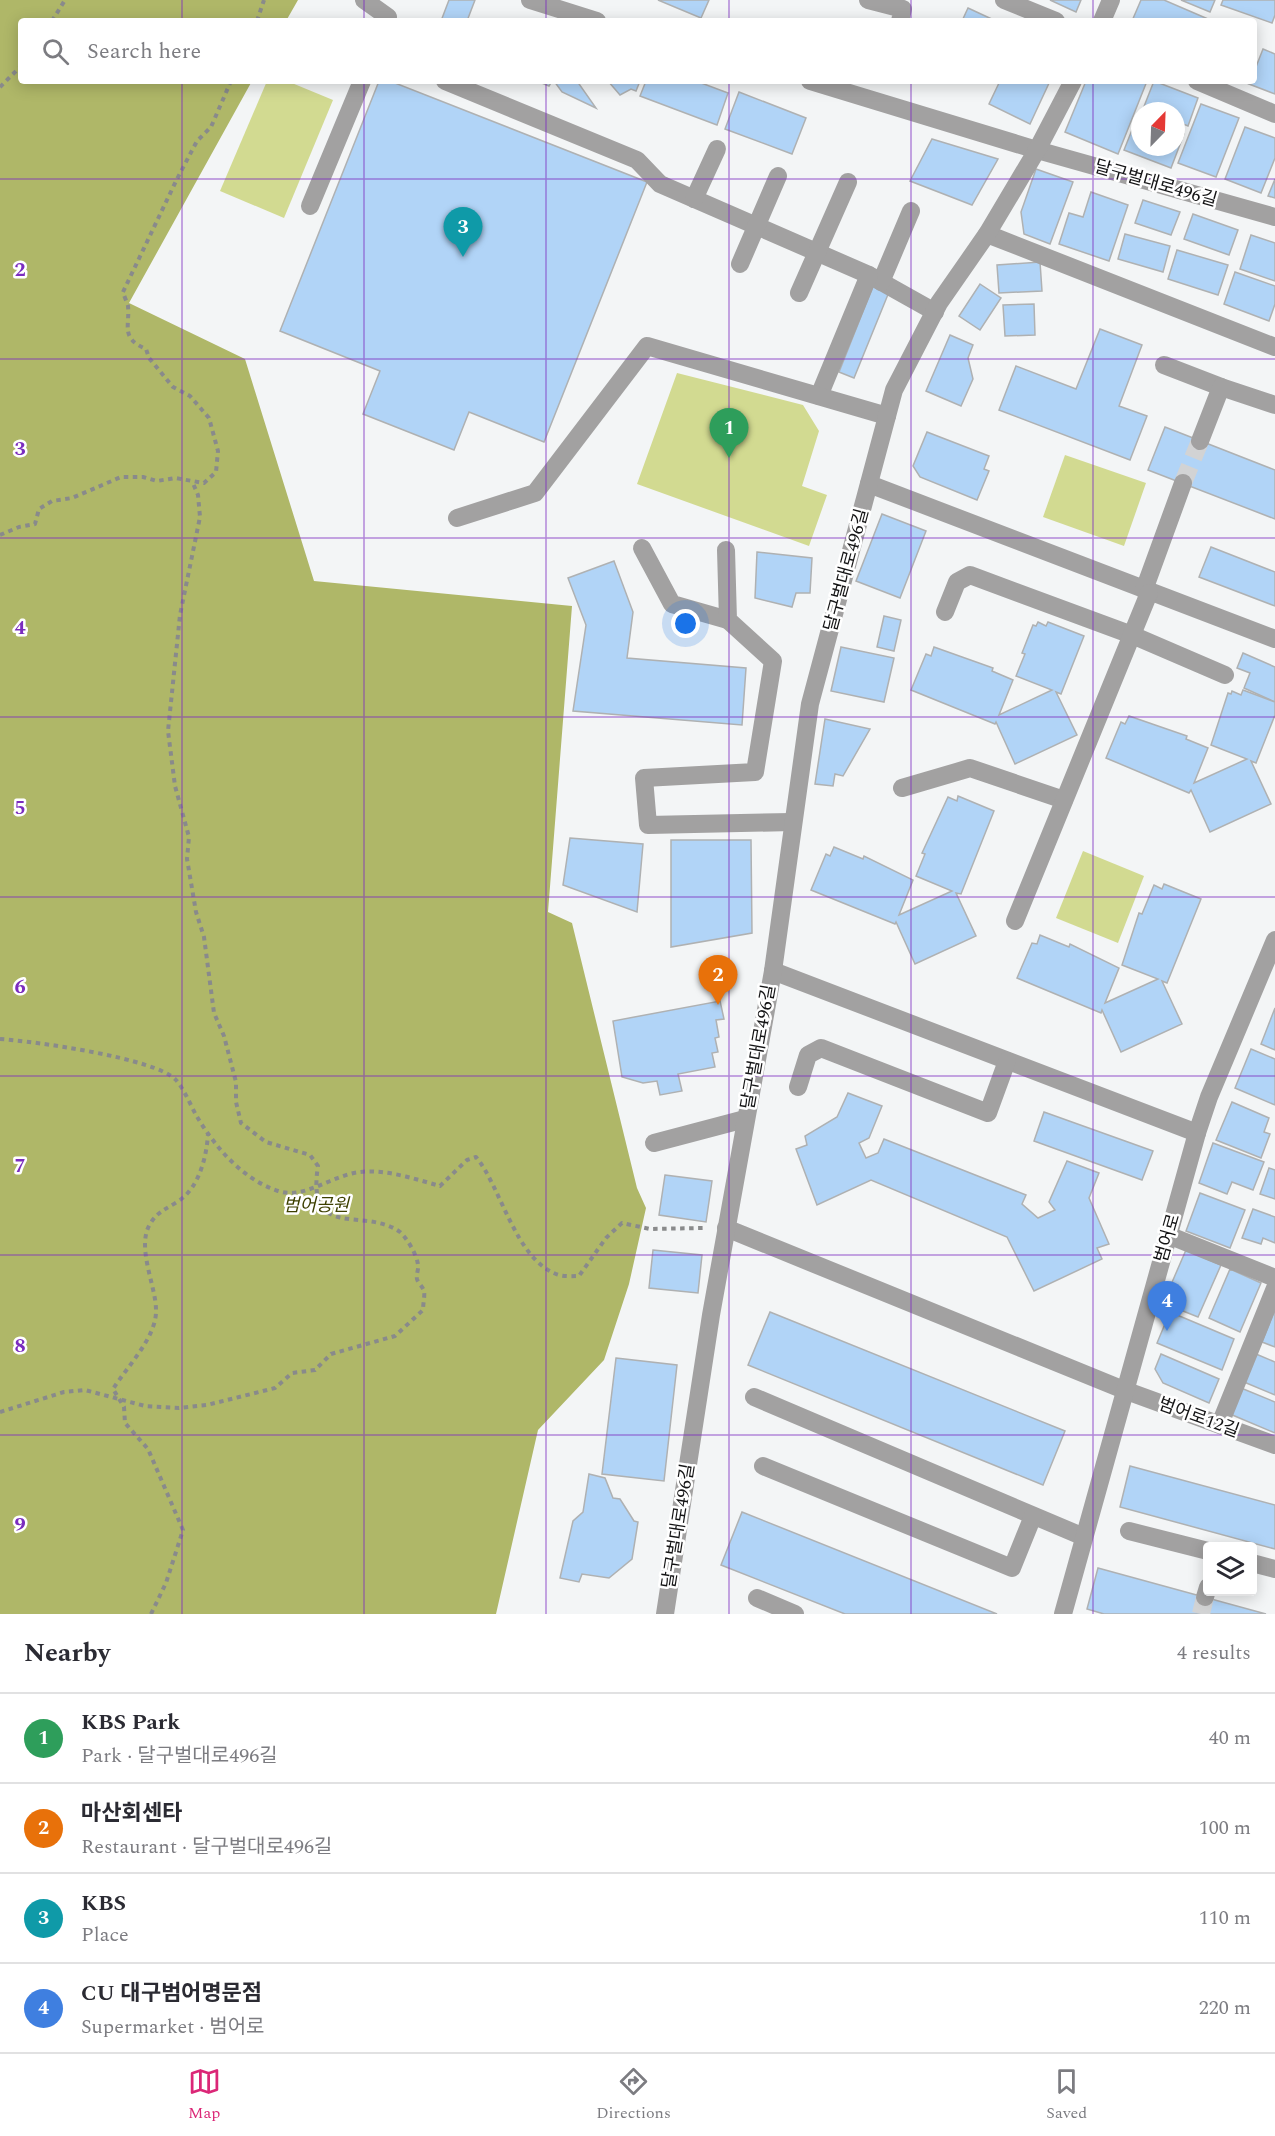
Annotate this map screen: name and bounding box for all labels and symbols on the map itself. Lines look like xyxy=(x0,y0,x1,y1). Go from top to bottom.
north arrow xyxy=(1131,102,1185,156)
street label: 달구벌대로496길 xyxy=(1091,153,1220,214)
pin: 3 xyxy=(444,208,482,257)
text: 2 xyxy=(14,255,26,285)
pin: 1 xyxy=(710,408,748,458)
text: 3 xyxy=(14,434,26,464)
street label: 달구벌대로496길 xyxy=(817,506,876,635)
your location xyxy=(671,609,700,638)
text: 4 xyxy=(14,613,26,643)
text: 5 xyxy=(14,793,26,823)
pin: 2 xyxy=(698,956,738,1005)
text: 6 xyxy=(14,972,26,1002)
street label: 달구벌대로496길 xyxy=(734,983,783,1112)
text: 7 xyxy=(14,1151,26,1181)
park label: 범어공원 xyxy=(283,1192,351,1219)
street label: 범어로 xyxy=(1148,1211,1187,1266)
pin: 4 xyxy=(1148,1282,1186,1331)
text: 8 xyxy=(14,1331,26,1361)
street label: 범어로12길 xyxy=(1155,1390,1243,1445)
street label: 달구벌대로496길 xyxy=(655,1462,702,1591)
text: 9 xyxy=(14,1510,26,1540)

